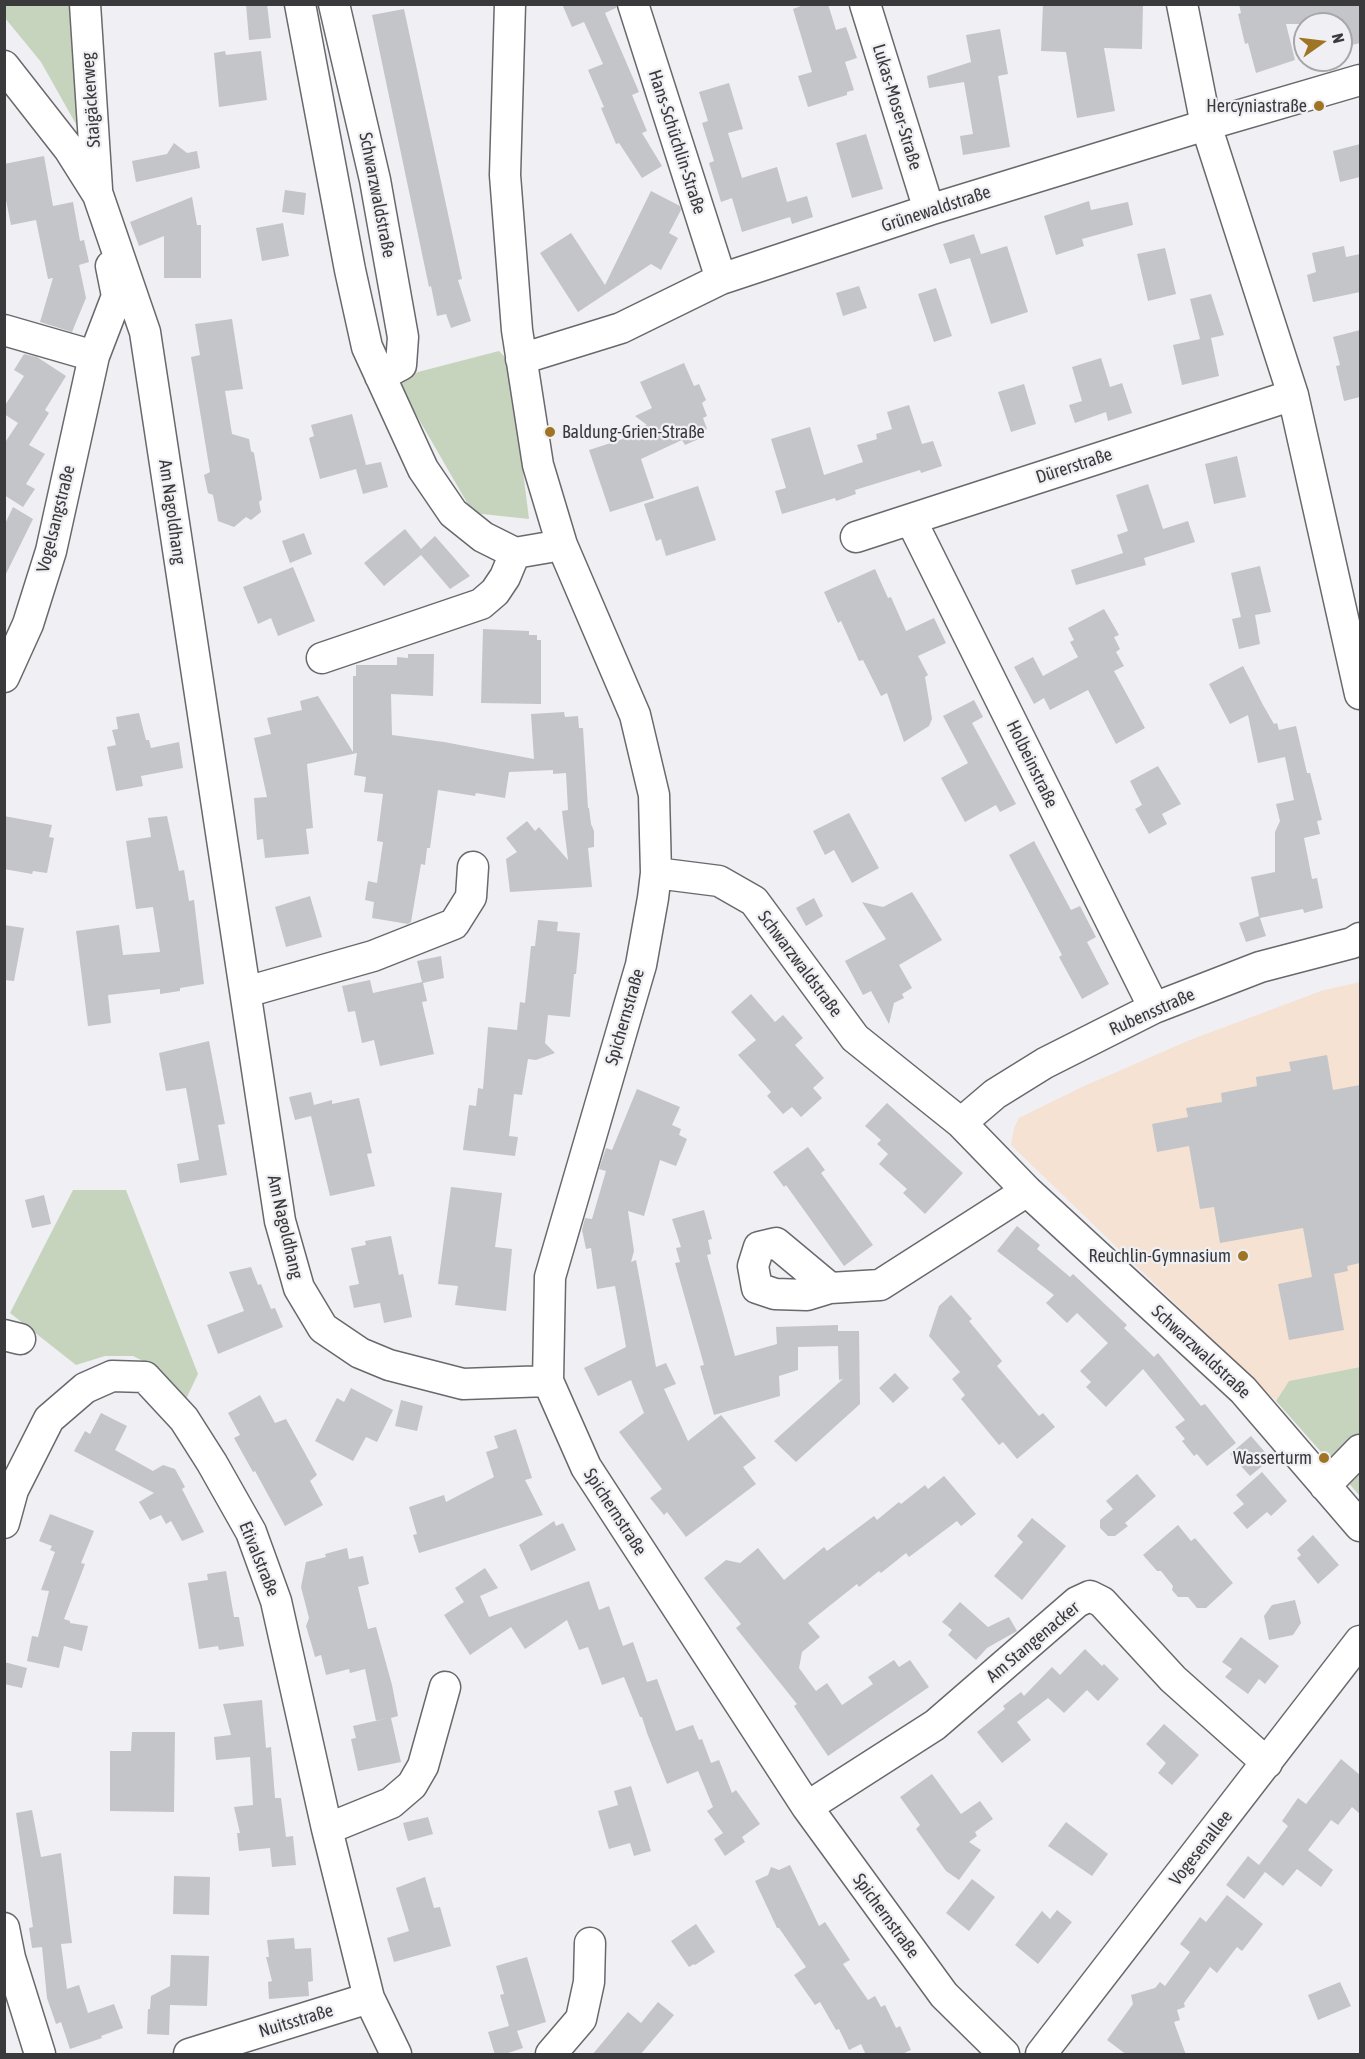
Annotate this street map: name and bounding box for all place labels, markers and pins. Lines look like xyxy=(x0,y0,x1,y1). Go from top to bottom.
place label: Hercyniastraße xyxy=(1206,95,1307,117)
marker: Hercyniastraße xyxy=(1312,99,1326,113)
place label: Baldung-Grien-Straße xyxy=(562,421,705,443)
marker: Baldung-Grien-Straße xyxy=(543,425,557,439)
place label: Reuchlin-Gymnasium xyxy=(1088,1245,1231,1267)
marker: Reuchlin-Gymnasium xyxy=(1236,1249,1250,1263)
place label: Wasserturm xyxy=(1233,1447,1312,1469)
marker: Wasserturm xyxy=(1317,1451,1331,1465)

